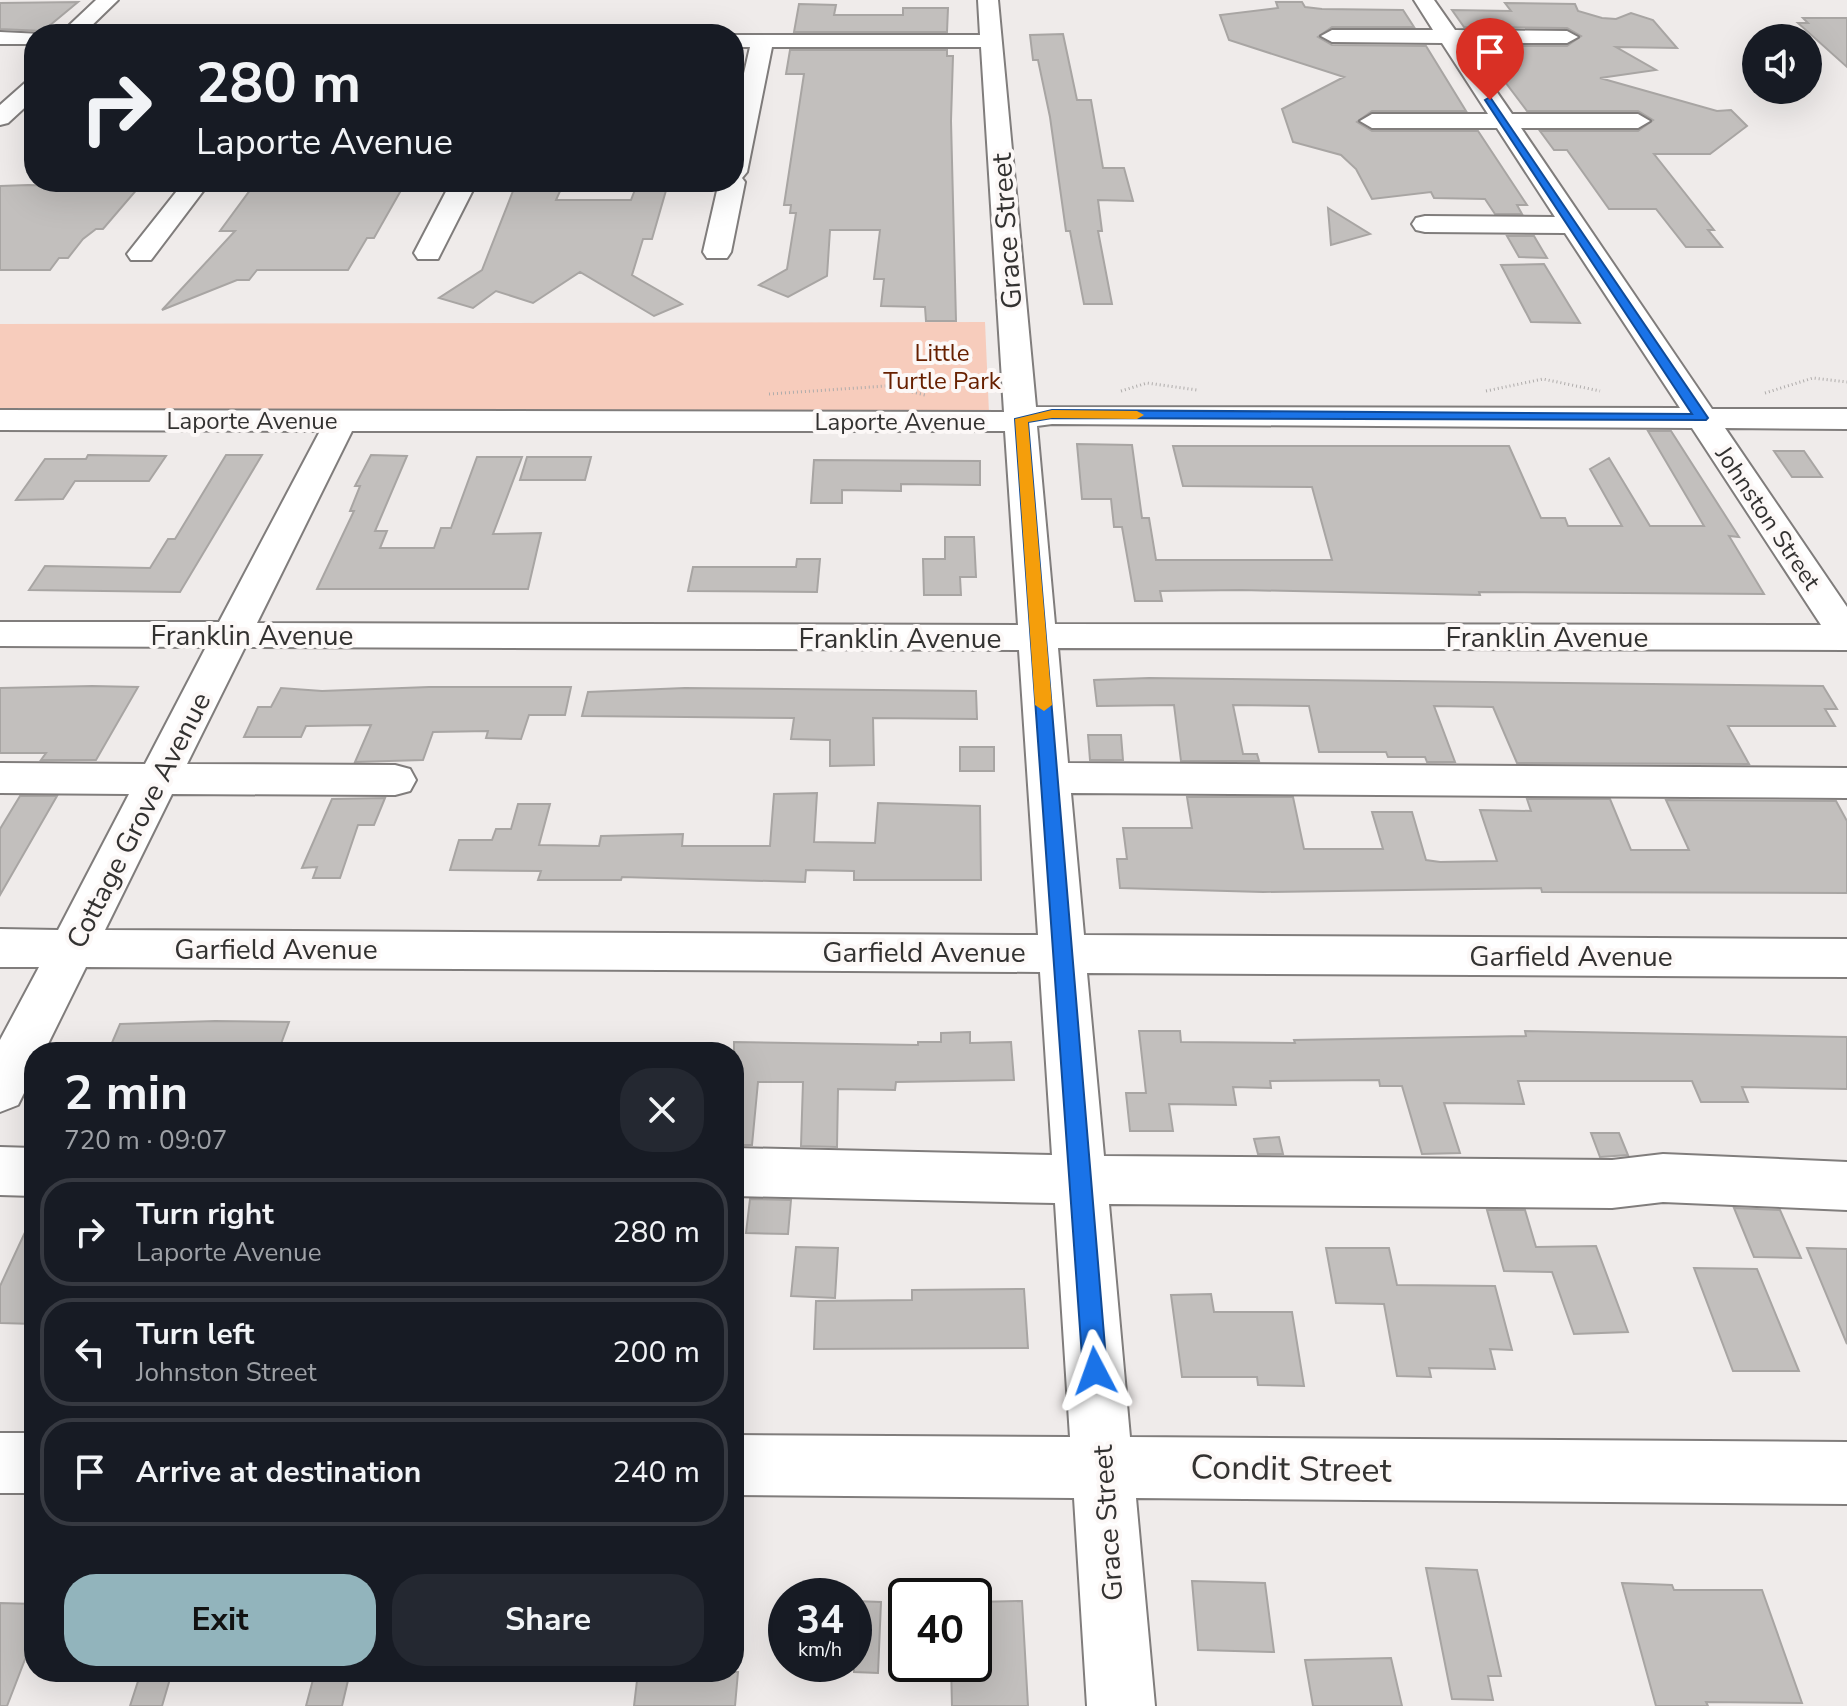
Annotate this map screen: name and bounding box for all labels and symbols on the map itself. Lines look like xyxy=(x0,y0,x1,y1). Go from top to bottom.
pin xyxy=(1456,18,1524,100)
street label: Grace Street xyxy=(983,151,1031,310)
park label: Little Turtle Park xyxy=(883,337,1002,397)
street label: Laporte Avenue xyxy=(166,405,338,437)
street label: Laporte Avenue xyxy=(814,406,986,438)
street label: Johnston Street xyxy=(1708,439,1828,597)
street label: Franklin Avenue xyxy=(151,617,353,655)
street label: Franklin Avenue xyxy=(1446,619,1648,657)
street label: Franklin Avenue xyxy=(799,620,1001,658)
street label: Cottage Grove Avenue xyxy=(58,686,220,955)
street label: Garfield Avenue xyxy=(174,931,378,969)
street label: Garfield Avenue xyxy=(822,934,1026,972)
street label: Garfield Avenue xyxy=(1469,938,1673,976)
position arrow xyxy=(1053,1329,1137,1413)
street label: Grace Street xyxy=(1084,1443,1132,1602)
street label: Condit Street xyxy=(1190,1444,1393,1494)
speed limit sign: 40 xyxy=(888,1578,992,1682)

